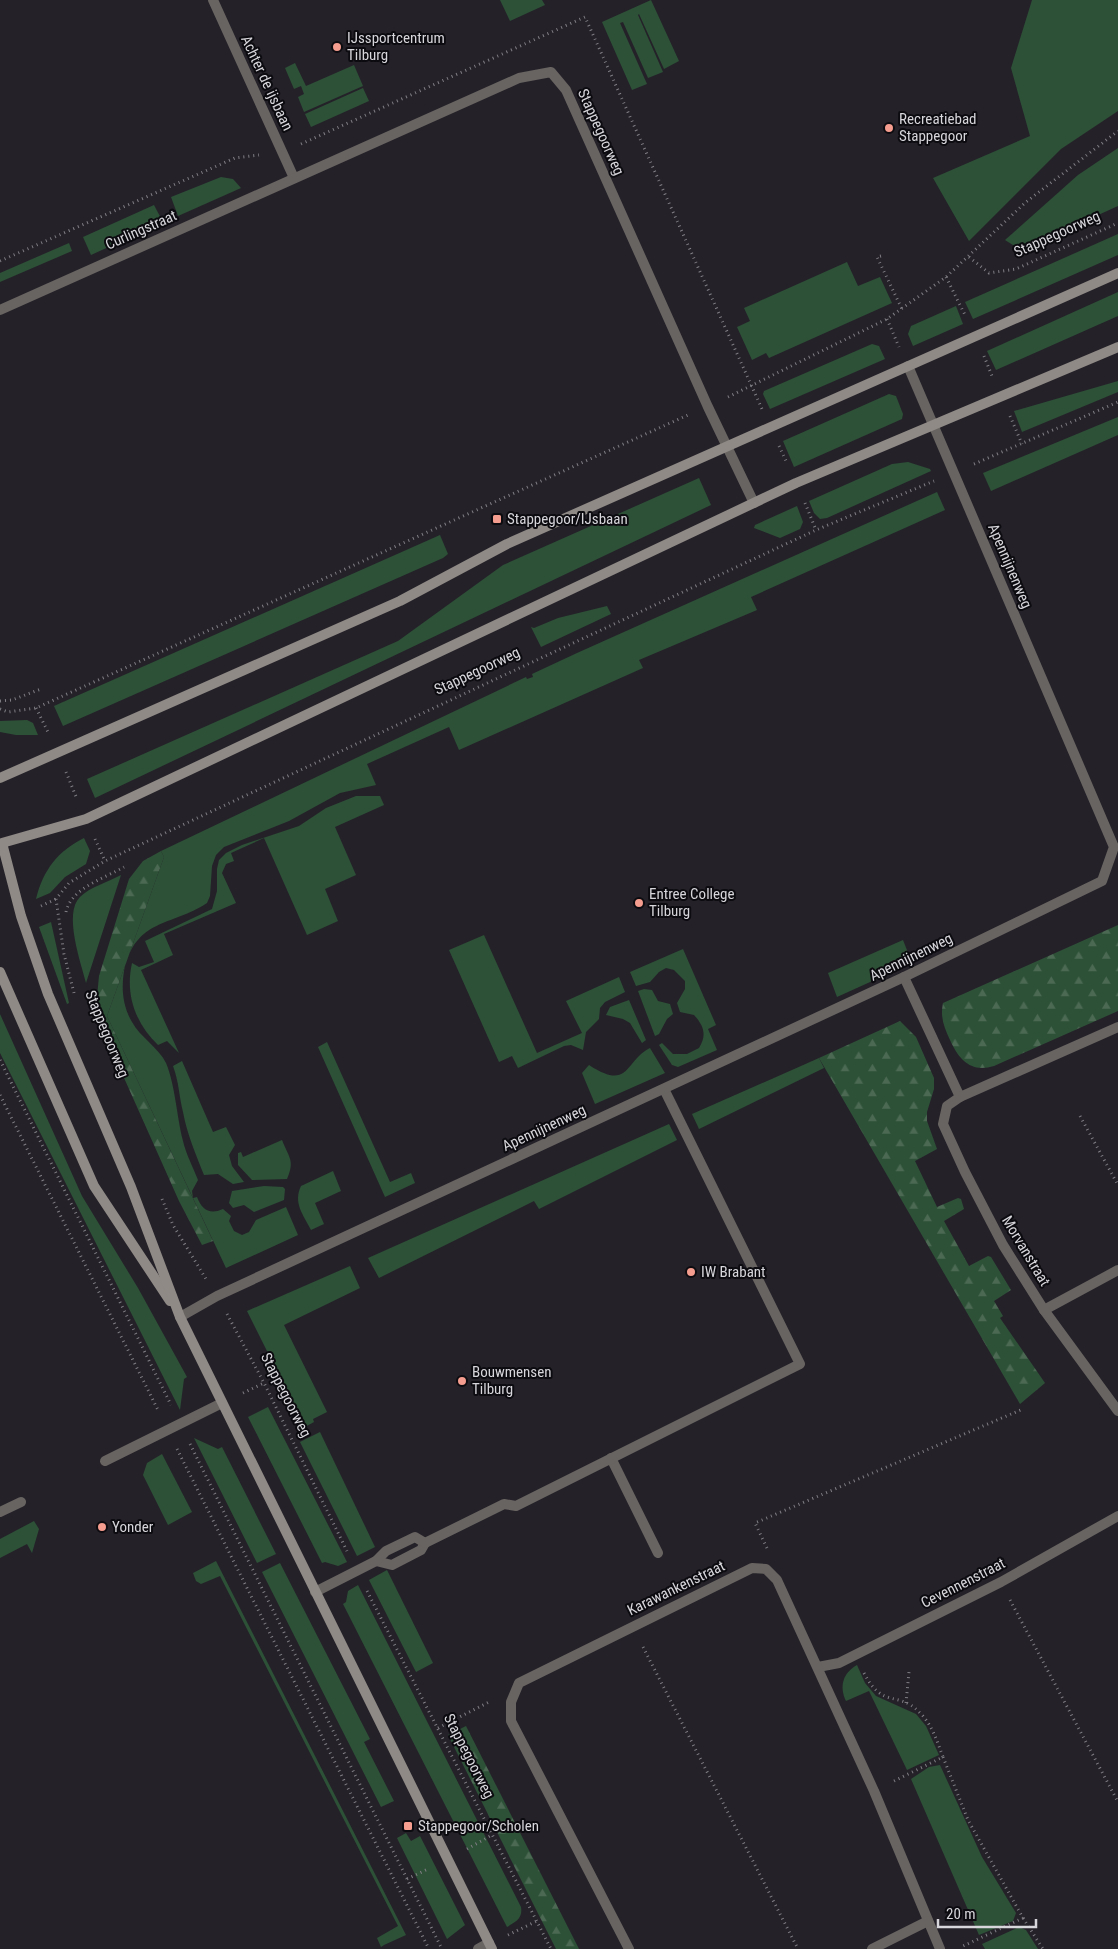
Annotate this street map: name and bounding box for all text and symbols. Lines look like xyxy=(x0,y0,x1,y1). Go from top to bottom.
place label: IJssportcentrum Tilburg xyxy=(347,29,445,64)
street label: Achter de ijsbaan xyxy=(237,33,297,133)
marker: IJssportcentrum Tilburg xyxy=(331,41,343,53)
street label: Stappegoorweg xyxy=(574,86,628,178)
place label: Recreatiebad Stappegoor xyxy=(899,110,977,145)
marker: Recreatiebad Stappegoor xyxy=(883,122,895,134)
street label: Curlingstraat xyxy=(103,206,179,254)
street label: Stappegoorweg xyxy=(1011,207,1103,261)
place label: Stappegoor/IJsbaan xyxy=(507,510,628,528)
marker: Stappegoor/IJsbaan xyxy=(491,513,503,525)
street label: Apennijnenweg xyxy=(984,521,1036,611)
street label: Stappegoorweg xyxy=(431,643,523,699)
place label: Entree College Tilburg xyxy=(649,885,734,920)
marker: Entree College Tilburg xyxy=(633,897,645,909)
street label: Apennijnenweg xyxy=(867,929,955,985)
street label: Stappegoorweg xyxy=(81,988,133,1080)
street label: Apennijnenweg xyxy=(499,1101,589,1155)
street label: Morvanstraat xyxy=(998,1213,1054,1289)
place label: IW Brabant xyxy=(701,1263,766,1281)
marker: IW Brabant xyxy=(685,1266,697,1278)
street label: Stappegoorweg xyxy=(257,1350,315,1440)
place label: Bouwmensen Tilburg xyxy=(472,1363,551,1398)
marker: Bouwmensen Tilburg xyxy=(456,1375,468,1387)
place label: Yonder xyxy=(112,1518,154,1536)
marker: Yonder xyxy=(96,1521,108,1533)
street label: Cevennenstraat xyxy=(918,1554,1008,1612)
street label: Karawankenstraat xyxy=(624,1557,728,1619)
street label: Stappegoorweg xyxy=(440,1711,498,1801)
place label: Stappegoor/Scholen xyxy=(418,1817,539,1835)
marker: Stappegoor/Scholen xyxy=(402,1820,414,1832)
scale bar xyxy=(938,1896,1036,1928)
text: 20 m xyxy=(946,1905,976,1923)

